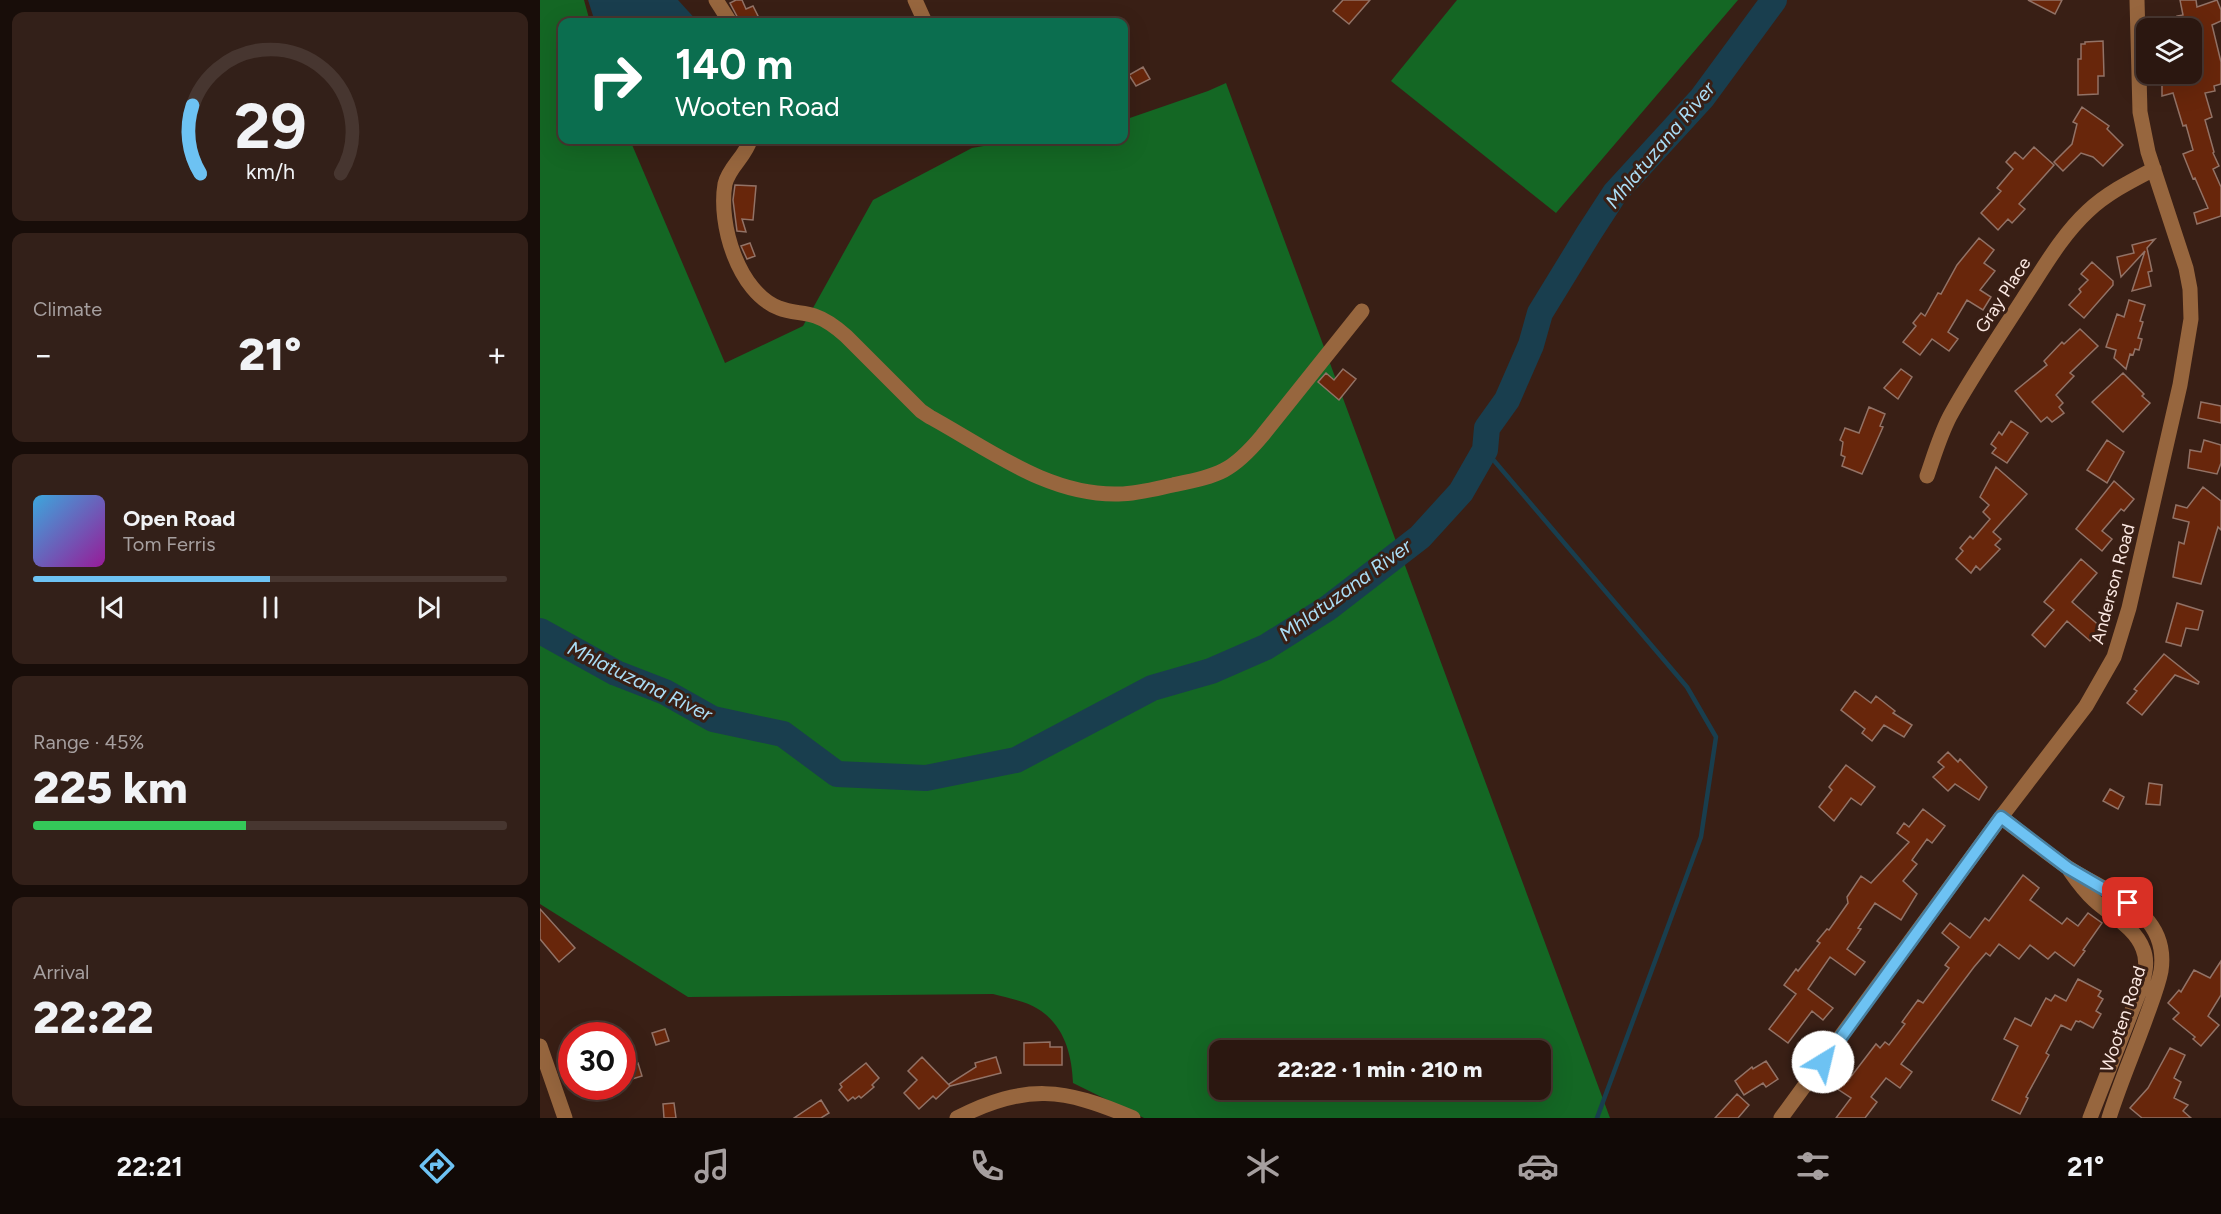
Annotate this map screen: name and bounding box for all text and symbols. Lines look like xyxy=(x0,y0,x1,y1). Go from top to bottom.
map controls xyxy=(2136,18,2202,84)
button: layers xyxy=(2136,18,2202,84)
text: 140 m xyxy=(675,39,793,90)
icon: right xyxy=(576,42,654,120)
water label: Mhlatuzana River xyxy=(1600,76,1721,213)
text: 29 xyxy=(234,89,306,164)
text: Wooten Road xyxy=(675,90,840,123)
text: km/h xyxy=(246,159,294,184)
street label: Gray Place xyxy=(1970,253,2036,337)
text: Climate xyxy=(33,297,102,321)
text: 21° xyxy=(239,327,301,381)
text: − xyxy=(33,335,54,374)
text: + xyxy=(486,335,507,374)
text: Open Road xyxy=(123,505,235,532)
street label: Anderson Road xyxy=(2086,522,2140,646)
text: Tom Ferris xyxy=(123,532,216,556)
water label: Mhlatuzana River xyxy=(1274,533,1417,646)
icon: previous xyxy=(96,591,129,624)
icon: pause xyxy=(254,591,287,624)
icon: next xyxy=(412,591,445,624)
water label: Mhlatuzana River xyxy=(564,636,717,727)
text: Range · 45% xyxy=(33,730,144,754)
text: 225 km xyxy=(33,760,188,814)
pin xyxy=(2102,877,2153,928)
icon: arrive xyxy=(2111,886,2144,919)
text: Arrival xyxy=(33,960,89,984)
street label: Wooten Road xyxy=(2096,963,2150,1075)
text: 22:22 xyxy=(33,990,153,1044)
speed limit sign: 30 xyxy=(558,1022,636,1100)
position arrow xyxy=(1791,1030,1855,1094)
text: 22:22 · 1 min · 210 m xyxy=(1278,1056,1482,1083)
icon: directions xyxy=(416,1145,458,1187)
icon: music xyxy=(691,1145,733,1187)
icon: phone xyxy=(966,1145,1008,1187)
icon: climate xyxy=(1242,1145,1284,1187)
icon: car xyxy=(1517,1145,1559,1187)
icon: filters xyxy=(1792,1145,1834,1187)
text: 22:21 xyxy=(117,1150,183,1183)
text: 21° xyxy=(2067,1150,2104,1183)

